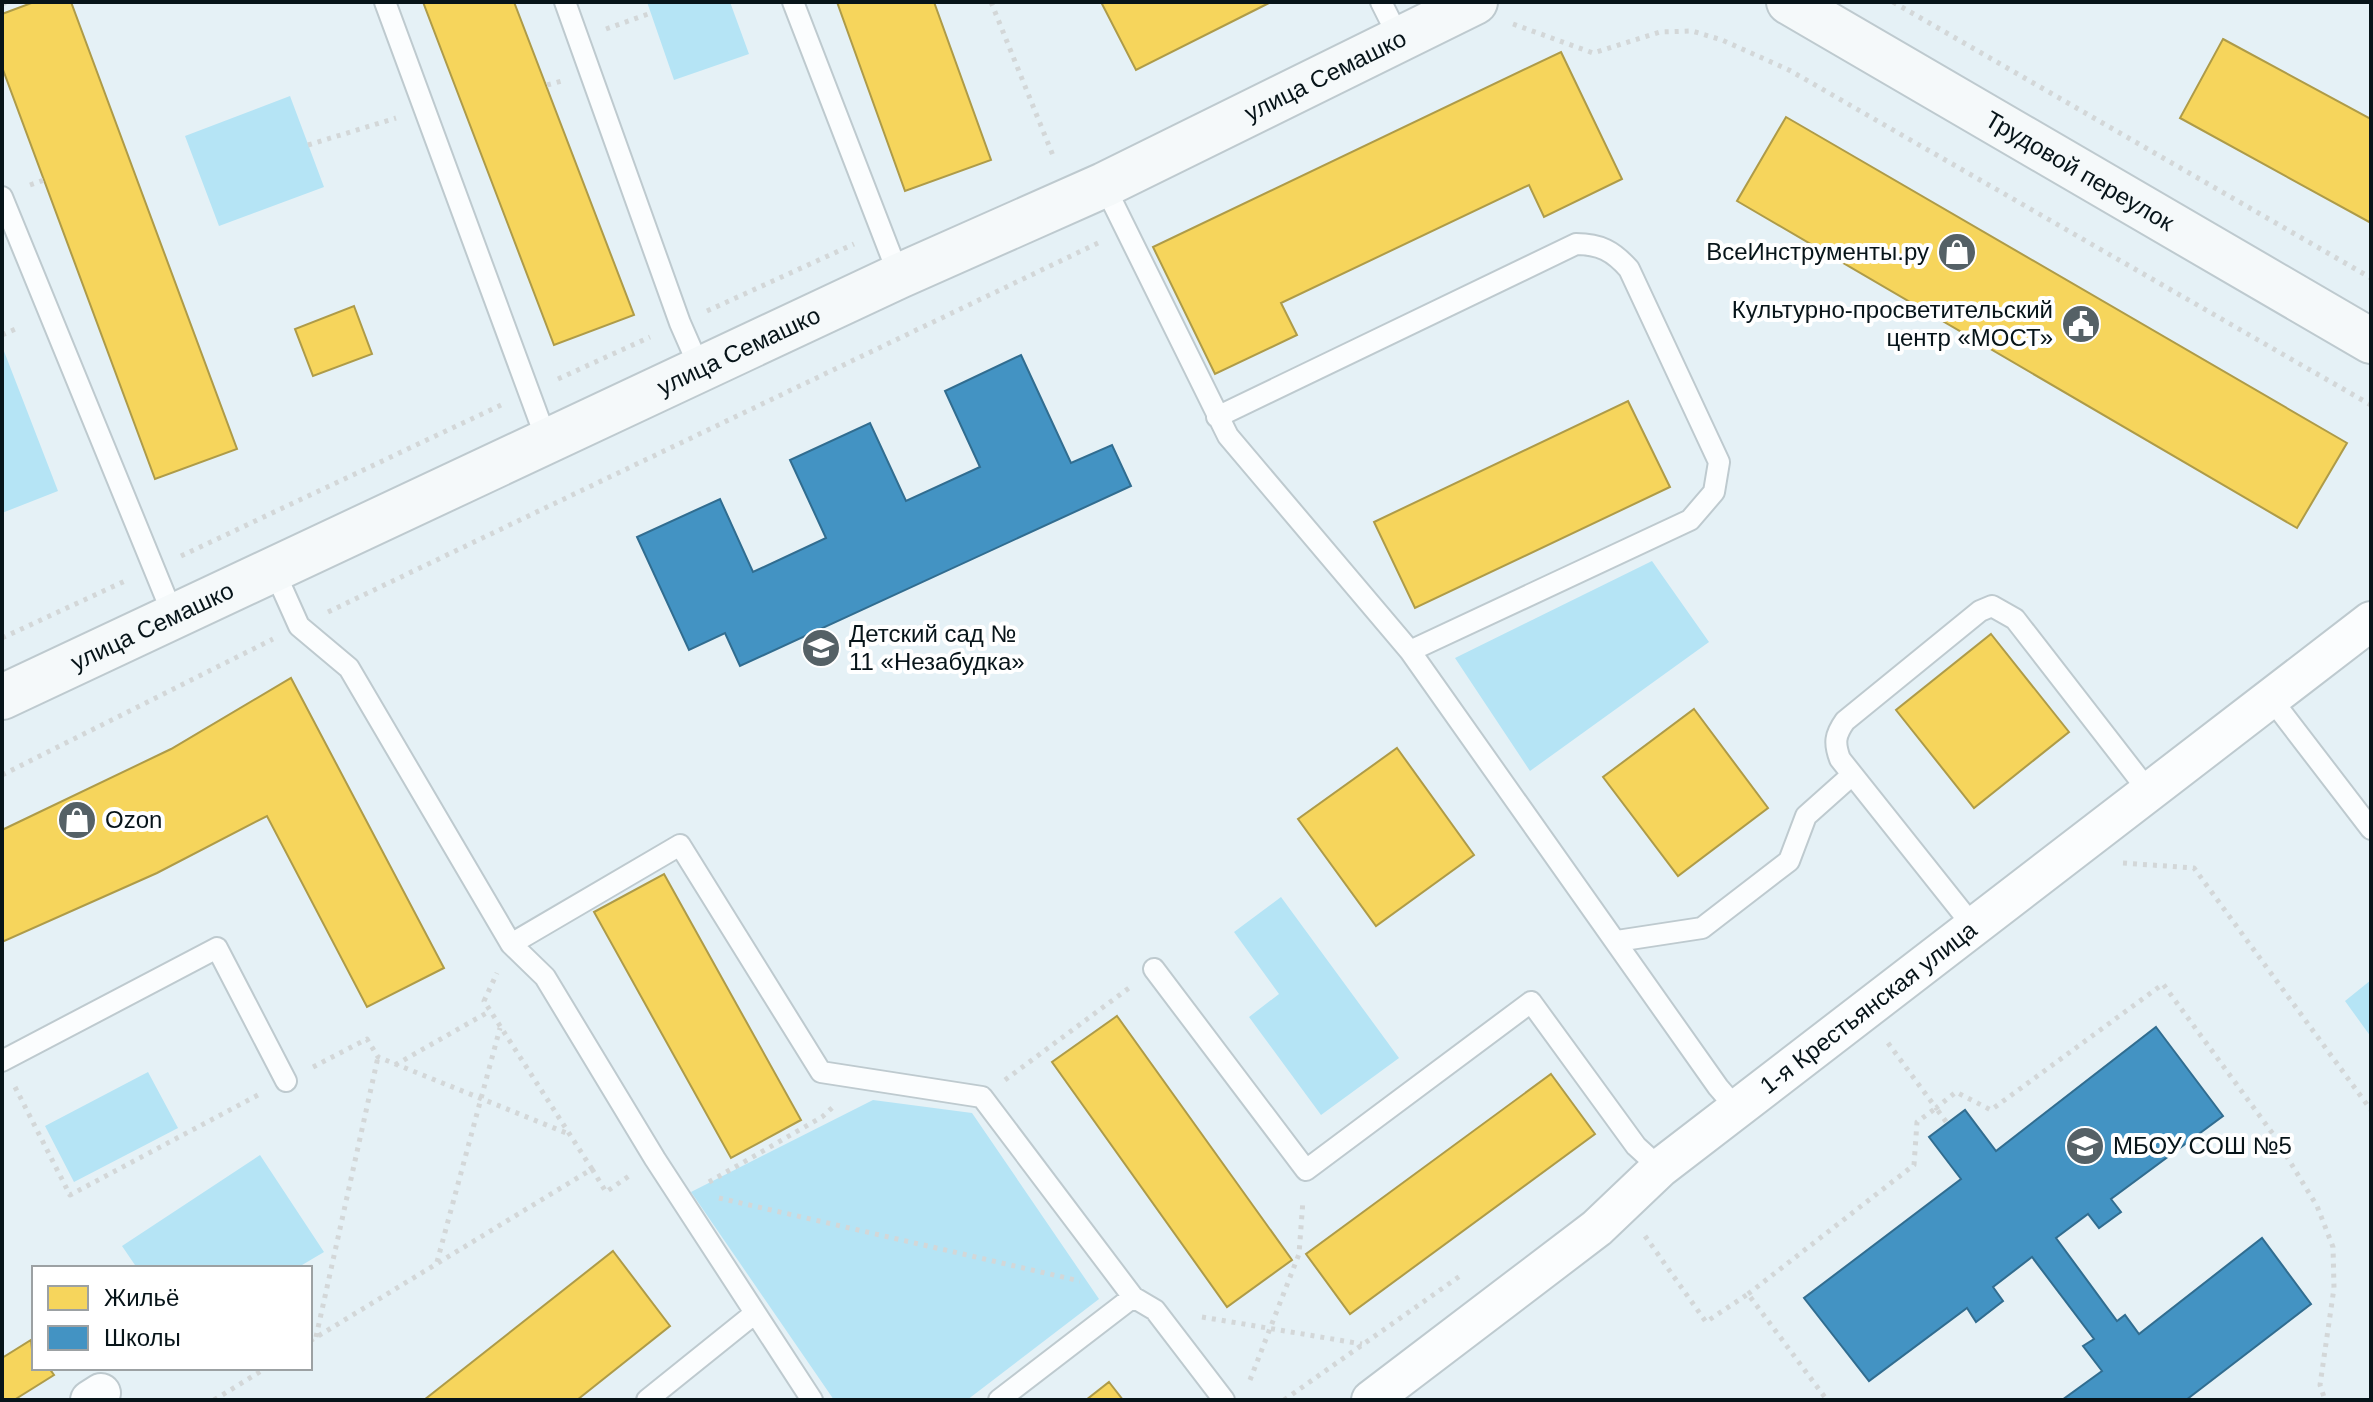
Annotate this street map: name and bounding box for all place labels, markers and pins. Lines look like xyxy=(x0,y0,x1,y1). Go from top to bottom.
shop icon: ВсеИнструменты.ру xyxy=(1936,231,1978,273)
place label: ВсеИнструменты.ру xyxy=(1706,238,1929,265)
place label: Культурно-просветительский центр «МОСТ» xyxy=(1732,296,2053,351)
public building icon: Культурно-просветительский центр «МОСТ» xyxy=(2060,303,2102,345)
place label: Детский сад № 11 «Незабудка» xyxy=(849,620,1025,675)
school or university icon: Детский сад № 11 «Незабудка» xyxy=(800,627,842,669)
shop icon: Ozon xyxy=(56,799,98,841)
place label: Ozon xyxy=(105,806,162,833)
school or university icon: МБОУ СОШ №5 xyxy=(2064,1125,2106,1167)
place label: МБОУ СОШ №5 xyxy=(2113,1132,2292,1159)

